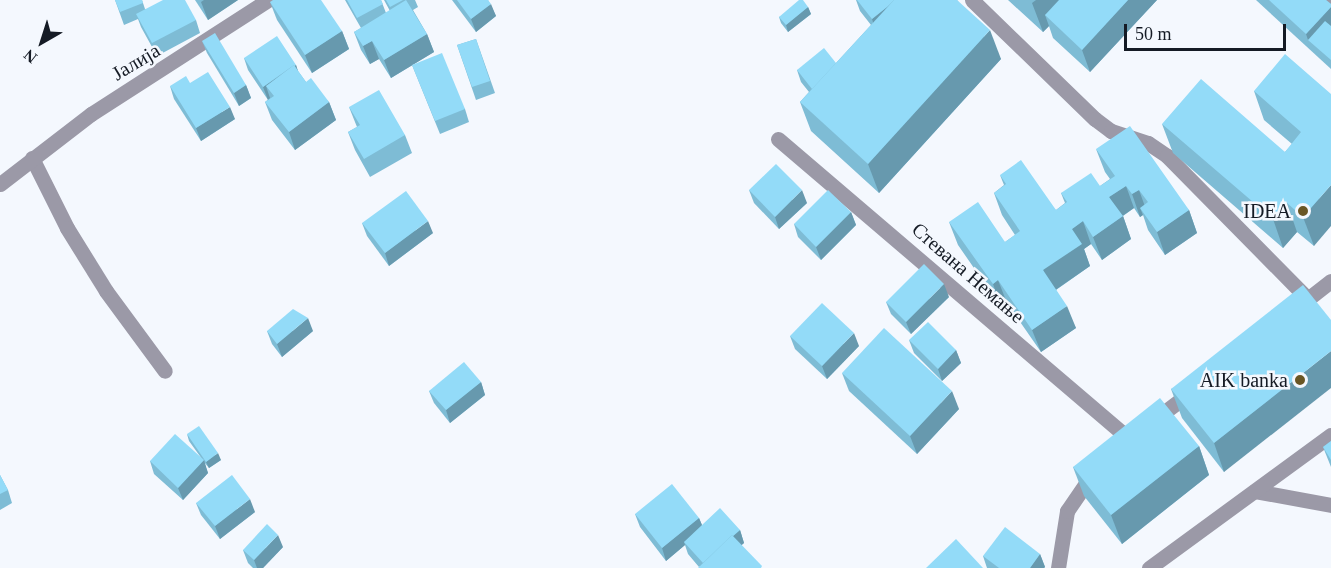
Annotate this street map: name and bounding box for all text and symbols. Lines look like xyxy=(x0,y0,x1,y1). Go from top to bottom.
north arrow xyxy=(12,12,72,72)
scale bar xyxy=(1127,12,1289,50)
text: 50 m xyxy=(1135,24,1172,44)
street label: Јалија xyxy=(108,38,164,86)
text: N xyxy=(21,46,40,67)
place label: IDEA xyxy=(1243,199,1291,223)
marker: IDEA xyxy=(1296,204,1310,218)
street label: Стевана Немање xyxy=(907,218,1029,328)
place label: AIK banka xyxy=(1200,368,1288,392)
marker: AIK banka xyxy=(1293,373,1307,387)

